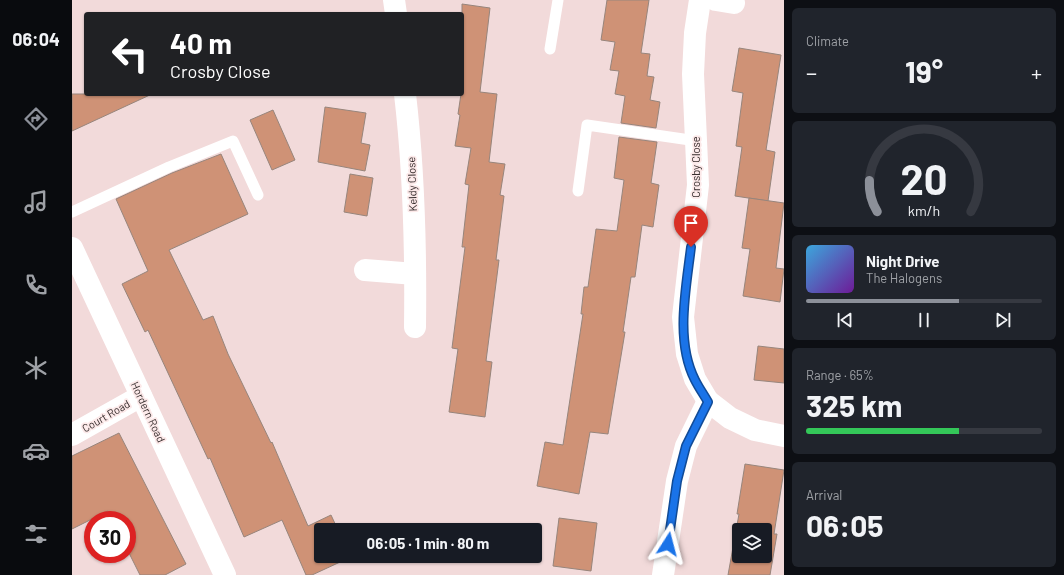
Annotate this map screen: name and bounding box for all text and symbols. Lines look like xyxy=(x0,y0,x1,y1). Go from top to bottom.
text: 40 m xyxy=(170,26,232,60)
text: 06:04 xyxy=(12,28,60,50)
icon: left xyxy=(104,28,156,80)
text: Climate xyxy=(806,33,849,49)
text: 19° xyxy=(905,53,943,89)
text: − xyxy=(806,59,817,85)
text: + xyxy=(1031,59,1042,85)
text: Crosby Close xyxy=(170,60,271,82)
icon: directions xyxy=(22,105,50,133)
street label: Crosby Close xyxy=(689,136,702,198)
text: 20 xyxy=(900,153,948,203)
street label: Keldy Close xyxy=(404,156,419,212)
icon: music xyxy=(22,188,50,216)
text: km/h xyxy=(908,202,940,219)
pin xyxy=(674,206,708,247)
icon: arrive xyxy=(680,212,702,234)
text: Night Drive xyxy=(866,252,939,270)
text: The Halogens xyxy=(866,270,942,286)
icon: phone xyxy=(22,271,50,299)
icon: previous xyxy=(834,309,856,331)
icon: pause xyxy=(913,309,935,331)
icon: next xyxy=(992,309,1014,331)
icon: climate xyxy=(22,354,50,382)
text: Range · 65% xyxy=(806,367,874,383)
street label: Hordern Road xyxy=(129,379,168,444)
text: 325 km xyxy=(806,387,902,423)
street label: Court Road xyxy=(79,397,132,435)
icon: car xyxy=(22,437,50,465)
text: Arrival xyxy=(806,487,842,503)
text: 06:05 xyxy=(806,507,883,543)
speed limit sign: 30 xyxy=(84,511,136,563)
icon: filters xyxy=(22,520,50,548)
position arrow xyxy=(647,523,689,565)
map controls xyxy=(732,523,772,563)
button: layers xyxy=(732,523,772,563)
text: 06:05 · 1 min · 80 m xyxy=(367,534,489,552)

